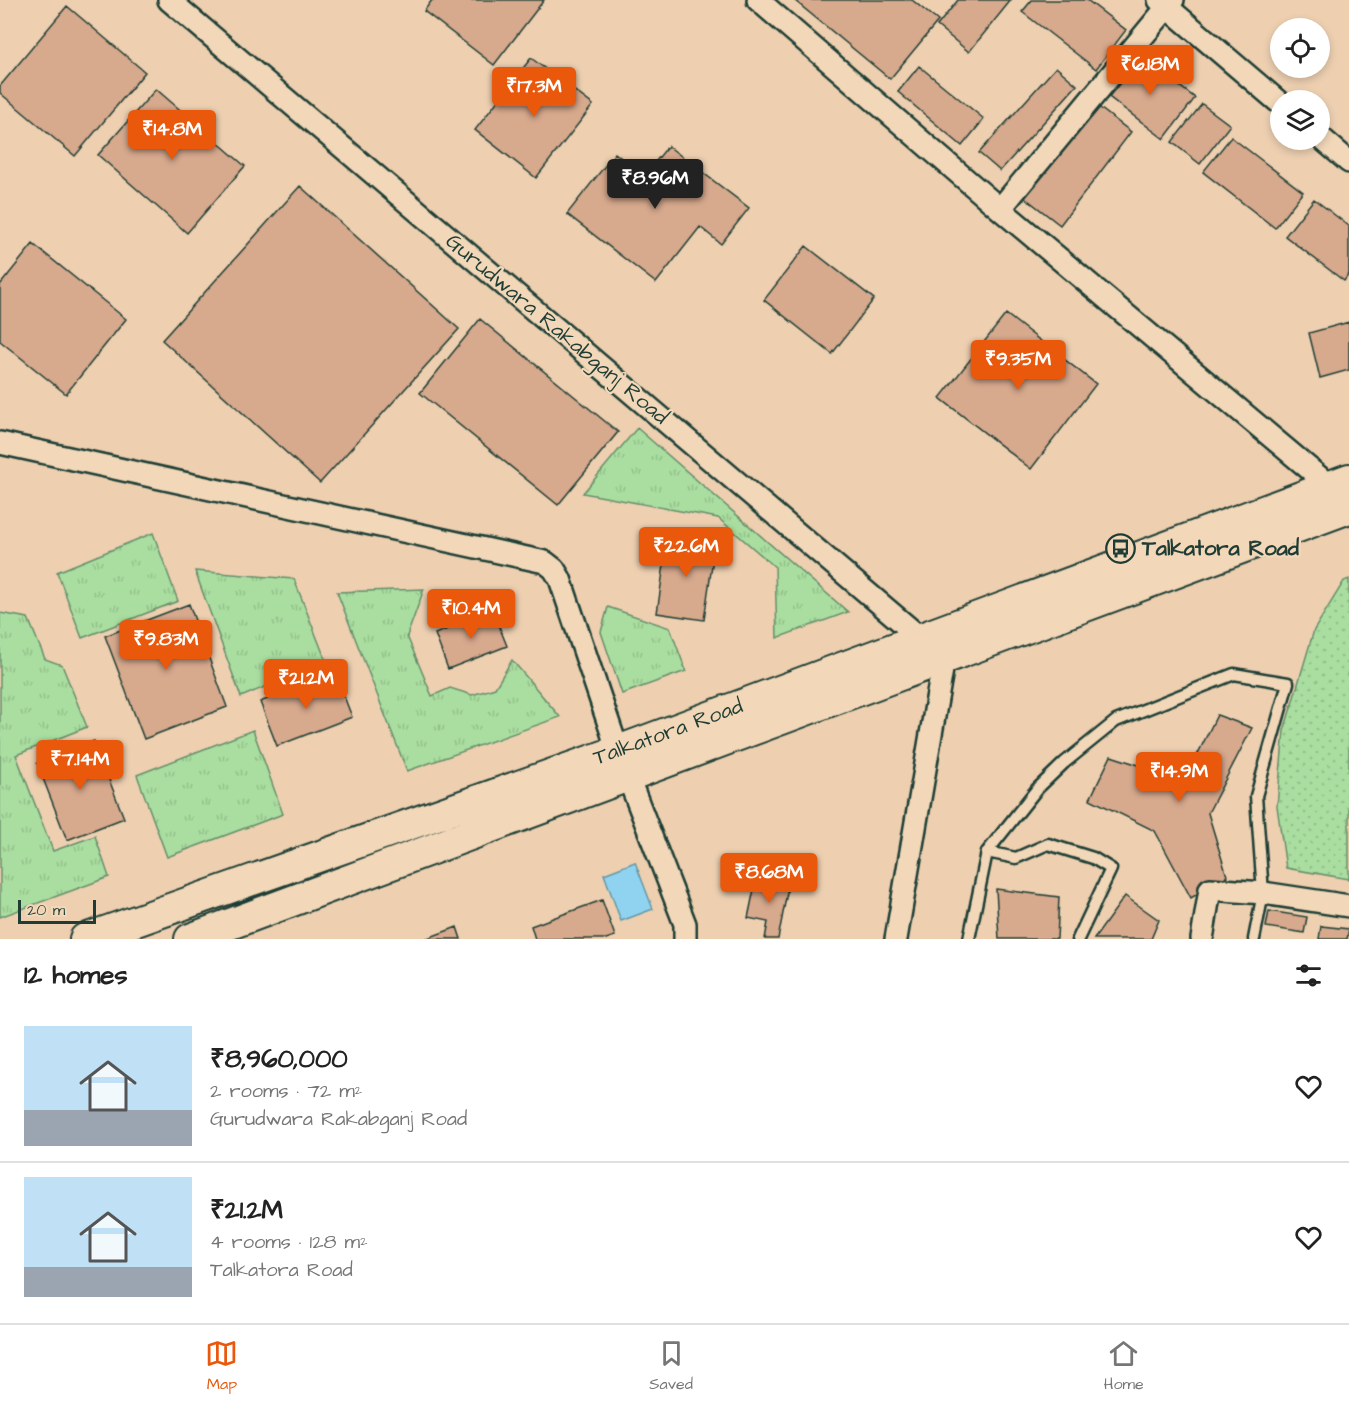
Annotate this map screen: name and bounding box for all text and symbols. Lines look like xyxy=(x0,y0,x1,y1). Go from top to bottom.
map controls xyxy=(1270,18,1330,150)
button: locate xyxy=(1270,18,1330,78)
pin: ₹6.18M xyxy=(1101,45,1199,96)
text: ₹6.18M xyxy=(1121,50,1179,78)
pin: ₹17.3M xyxy=(485,67,583,118)
text: ₹17.3M xyxy=(506,72,562,100)
button: layers xyxy=(1270,90,1330,150)
pin: ₹14.8M xyxy=(123,110,221,161)
text: ₹14.8M xyxy=(142,115,202,143)
pin: ₹8.96M xyxy=(606,159,704,210)
text: ₹8.96M xyxy=(621,164,689,192)
street label: Gurudwara Rakabganj Road xyxy=(438,226,675,433)
pin: ₹9.35M xyxy=(969,340,1067,391)
text: ₹9.35M xyxy=(985,345,1051,373)
pin: ₹22.6M xyxy=(637,527,735,578)
text: ₹22.6M xyxy=(653,532,719,560)
bus stop icon: Talkatora Road xyxy=(1105,532,1137,564)
place label: Talkatora Road xyxy=(1141,533,1300,564)
pin: ₹10.4M xyxy=(422,589,520,640)
text: ₹10.4M xyxy=(441,594,501,622)
pin: ₹9.83M xyxy=(117,620,215,671)
text: ₹9.83M xyxy=(133,625,199,653)
pin: ₹21.2M xyxy=(257,659,355,710)
text: ₹21.2M xyxy=(278,664,334,692)
street label: Talkatora Road xyxy=(589,691,747,773)
pin: ₹7.14M xyxy=(31,740,129,791)
text: ₹7.14M xyxy=(50,745,110,773)
pin: ₹14.9M xyxy=(1130,752,1228,803)
text: ₹14.9M xyxy=(1150,757,1208,785)
pin: ₹8.68M xyxy=(720,853,818,904)
text: ₹8.68M xyxy=(734,858,804,886)
scale bar xyxy=(18,897,96,924)
text: 20 m xyxy=(27,899,65,921)
text: 12 homes xyxy=(24,957,127,993)
icon: filters xyxy=(1292,959,1325,992)
text: ₹8,960,000 xyxy=(210,1041,348,1077)
icon: home xyxy=(72,1050,144,1122)
icon: heart xyxy=(1292,1070,1325,1103)
text: 2 rooms · 72 m² xyxy=(210,1077,362,1105)
text: Gurudwara Rakabganj Road xyxy=(210,1105,467,1133)
text: ₹21.2M xyxy=(210,1192,283,1228)
icon: home xyxy=(72,1201,144,1273)
icon: heart xyxy=(1292,1221,1325,1254)
text: 4 rooms · 128 m² xyxy=(210,1228,368,1256)
text: Talkatora Road xyxy=(210,1256,353,1284)
tab: Map xyxy=(205,1337,238,1395)
tab: Saved xyxy=(649,1337,693,1395)
tab: Home xyxy=(1104,1337,1144,1395)

